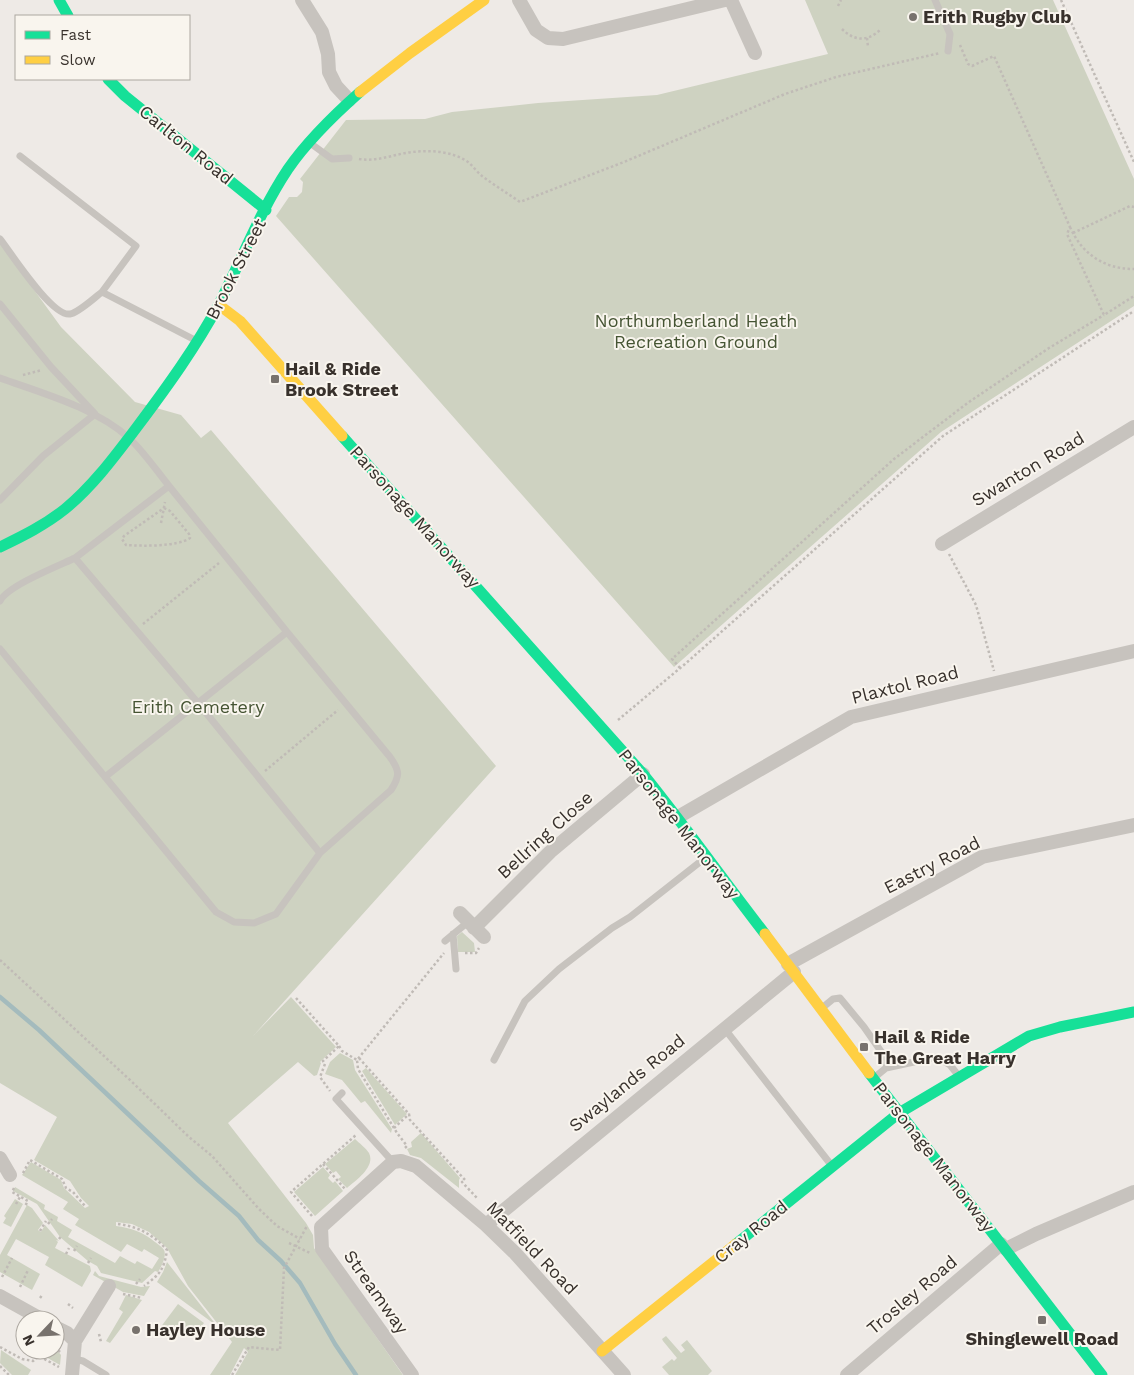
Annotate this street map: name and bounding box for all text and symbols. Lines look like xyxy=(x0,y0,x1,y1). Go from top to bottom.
place label: Erith Rugby Club xyxy=(923,6,1072,27)
marker: Erith Rugby Club xyxy=(907,11,919,23)
legend xyxy=(15,15,190,80)
text: Fast xyxy=(60,26,92,44)
text: Slow xyxy=(60,51,96,69)
street label: Carlton Road xyxy=(135,100,237,189)
street label: Brook Street xyxy=(201,214,270,323)
park label: Northumberland Heath Recreation Ground xyxy=(595,310,797,352)
place label: Hail & Ride Brook Street xyxy=(285,358,398,400)
marker: Hail & Ride Brook Street xyxy=(269,373,281,385)
street label: Swanton Road xyxy=(968,427,1088,510)
street label: Parsonage Manorway xyxy=(346,441,485,593)
street label: Plaxtol Road xyxy=(849,661,961,708)
park label: Erith Cemetery xyxy=(131,696,265,717)
street label: Parsonage Manorway xyxy=(614,745,745,903)
street label: Bellring Close xyxy=(493,786,597,883)
street label: Eastry Road xyxy=(880,831,983,898)
place label: Hail & Ride The Great Harry xyxy=(874,1026,1017,1068)
street label: Swaylands Road xyxy=(564,1029,689,1136)
marker: Hail & Ride The Great Harry xyxy=(858,1041,870,1053)
street label: Parsonage Manorway xyxy=(869,1078,1000,1236)
street label: Cray Road xyxy=(710,1196,791,1267)
street label: Matfield Road xyxy=(483,1197,582,1299)
street label: Streamway xyxy=(340,1246,413,1338)
street label: Trosley Road xyxy=(862,1251,961,1338)
north arrow xyxy=(15,1310,65,1360)
marker: Shinglewell Road xyxy=(1036,1314,1048,1326)
place label: Hayley House xyxy=(146,1319,265,1340)
marker: Hayley House xyxy=(130,1324,142,1336)
place label: Shinglewell Road xyxy=(966,1328,1118,1349)
text: N xyxy=(19,1332,38,1349)

